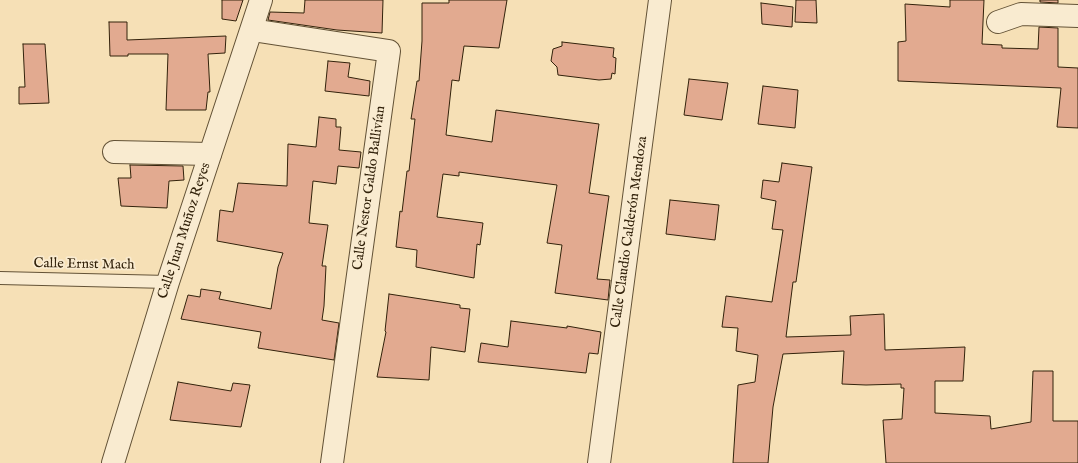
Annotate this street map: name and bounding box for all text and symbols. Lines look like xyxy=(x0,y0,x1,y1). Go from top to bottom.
street label: Calle Nestor Galdo Ballivían xyxy=(350,105,390,271)
street label: Calle Claudio Calderón Mendoza xyxy=(608,135,652,329)
street label: Calle Juan Muñoz Reyes xyxy=(155,161,215,301)
street label: Calle Ernst Mach xyxy=(33,256,135,274)

